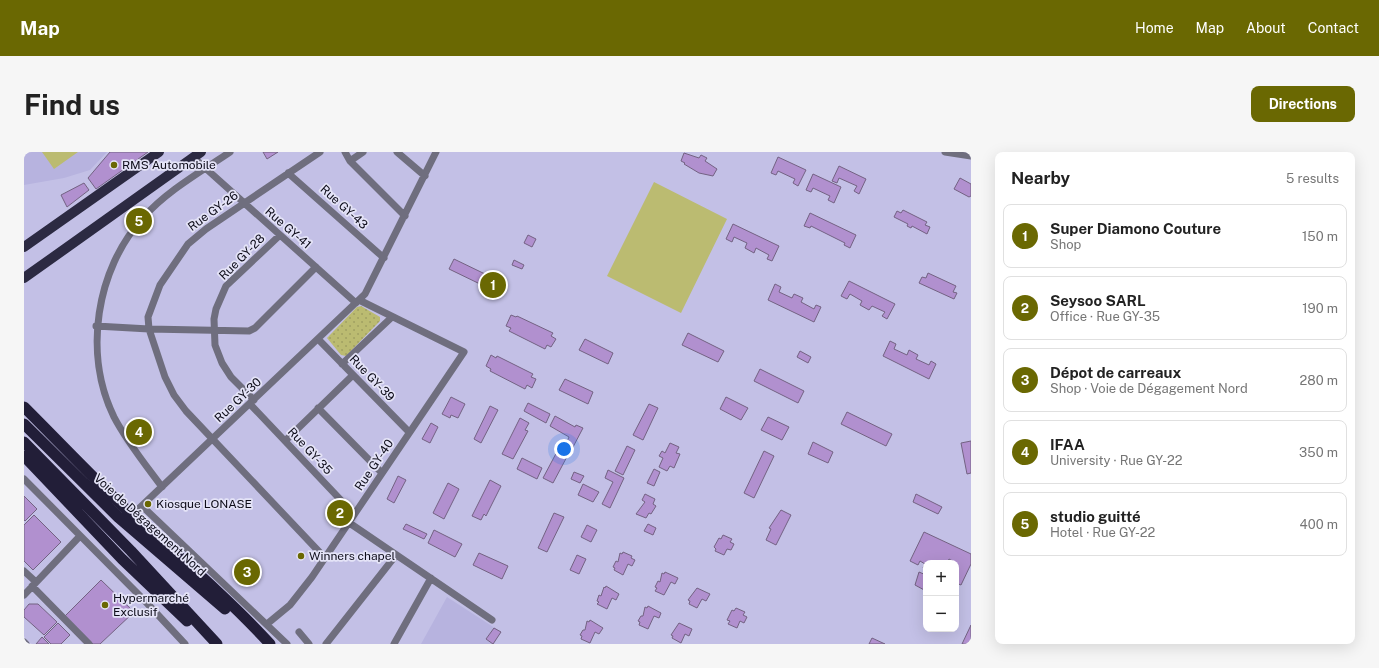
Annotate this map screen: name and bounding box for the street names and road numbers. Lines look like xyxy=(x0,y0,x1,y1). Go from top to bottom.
street label: Rue GY-43 xyxy=(317,182,371,232)
street label: Rue GY-26 xyxy=(185,188,241,234)
street label: Rue GY-41 xyxy=(262,204,314,252)
street label: Rue GY-28 xyxy=(216,231,268,283)
street label: Rue GY-39 xyxy=(347,352,397,404)
street label: Rue GY-30 xyxy=(212,375,264,425)
street label: Rue GY-35 xyxy=(285,425,335,478)
street label: Rue GY-40 xyxy=(352,437,396,493)
street label: Voie de Dégagement Nord xyxy=(91,471,209,579)

